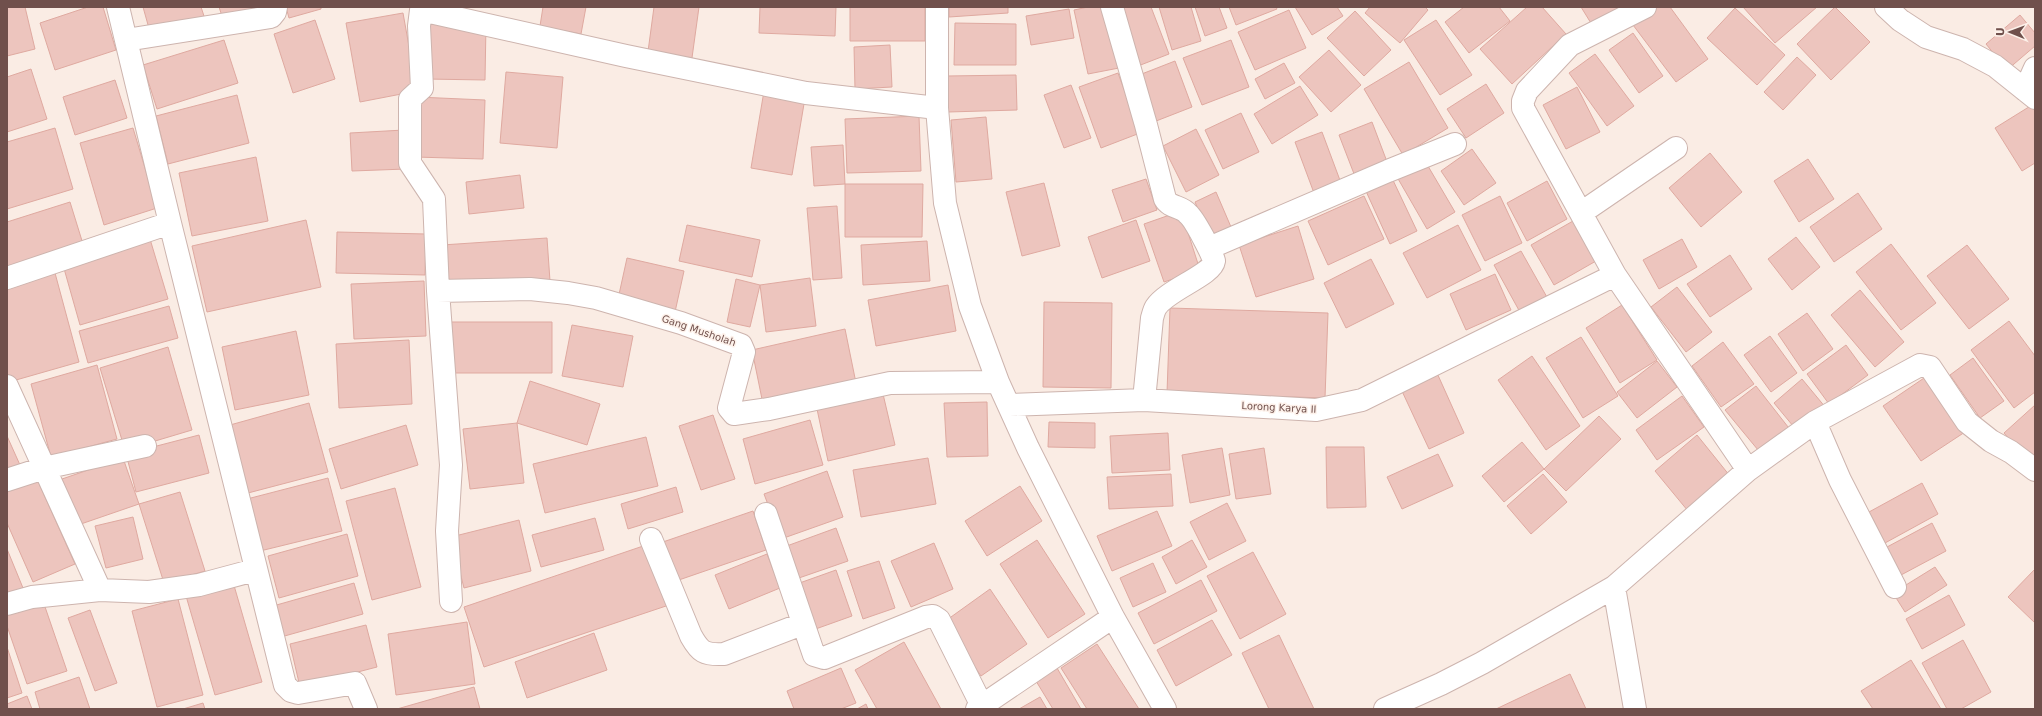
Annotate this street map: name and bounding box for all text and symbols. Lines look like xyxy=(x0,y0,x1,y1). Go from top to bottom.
north arrow xyxy=(1990,12,2030,52)
text: U xyxy=(1994,27,2007,36)
street label: Gang Musholah xyxy=(660,313,737,348)
street label: Lorong Karya II xyxy=(1241,400,1317,415)

